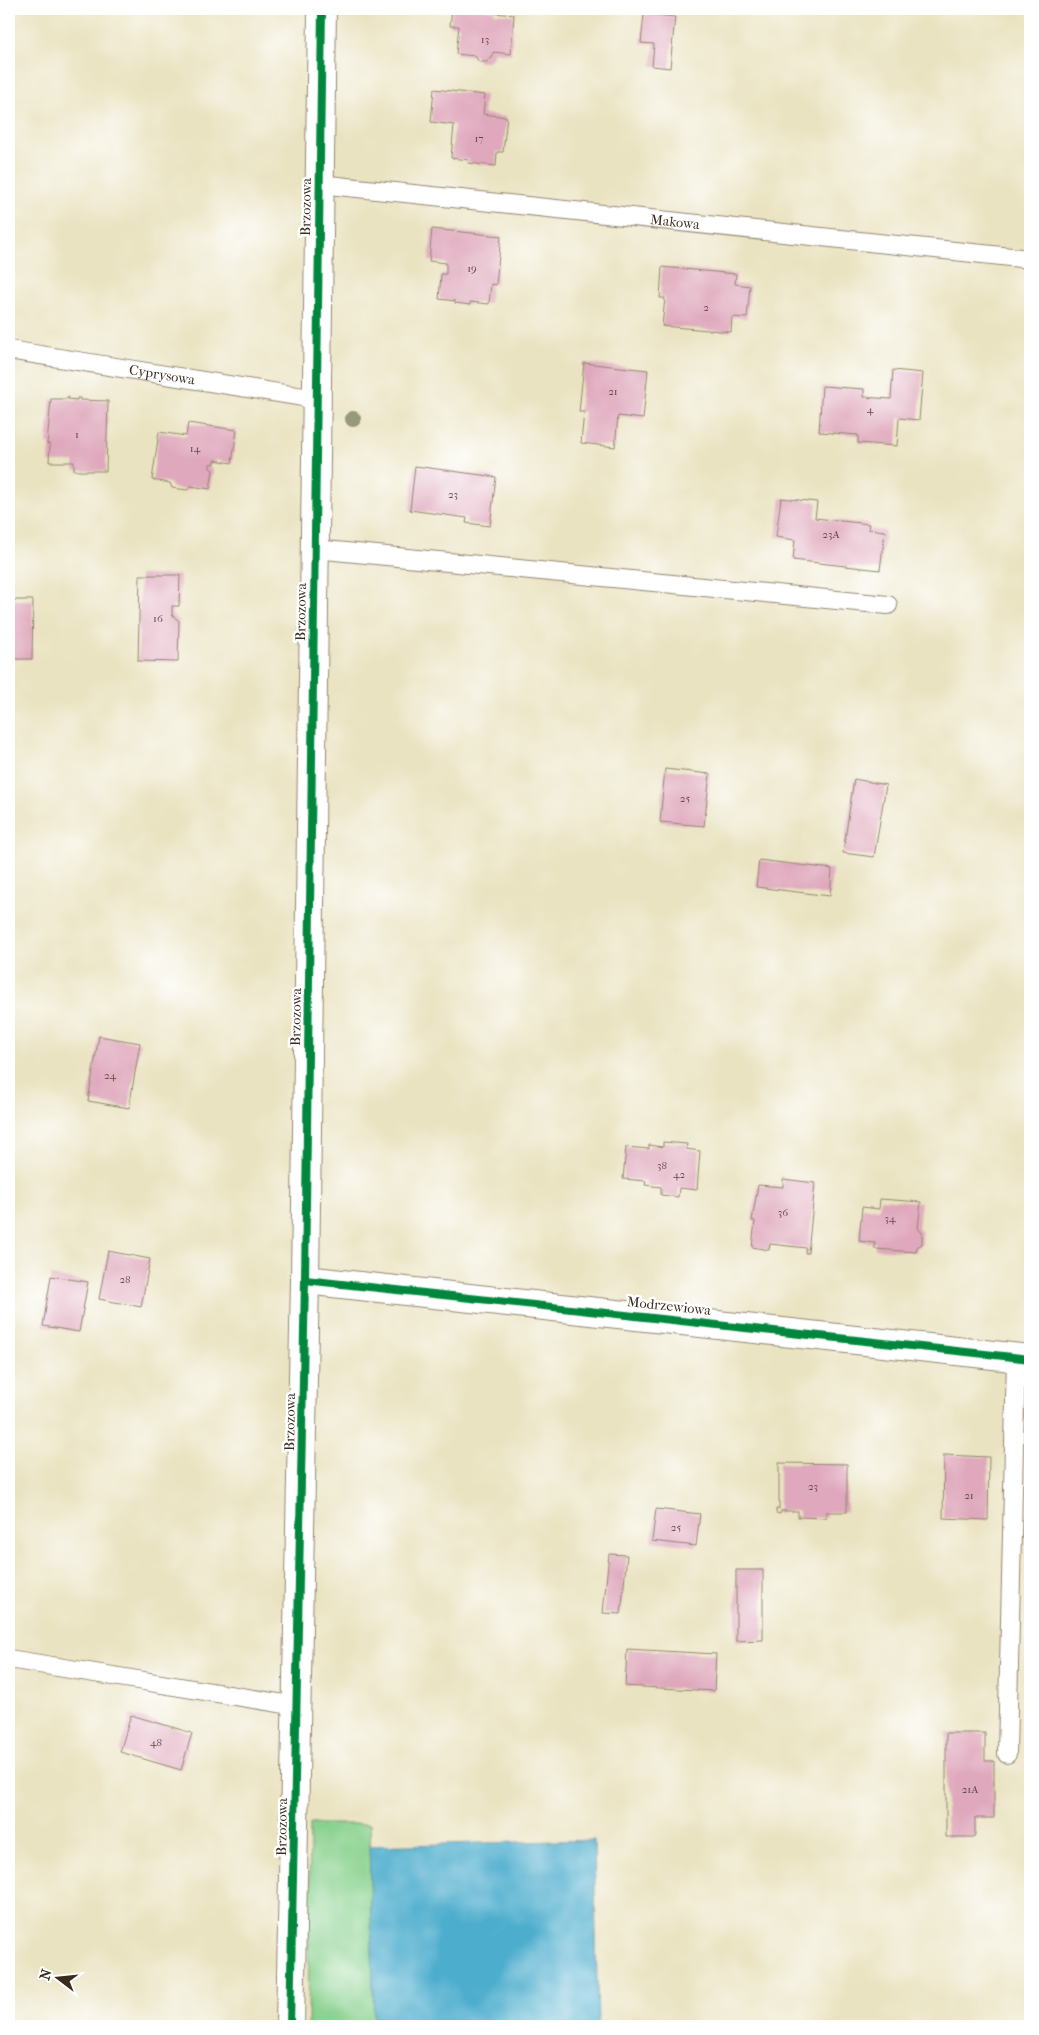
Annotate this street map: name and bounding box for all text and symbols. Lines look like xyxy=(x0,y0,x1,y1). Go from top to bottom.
house number: 13 xyxy=(481,33,489,46)
house number: 17 xyxy=(474,132,484,145)
street label: Brzozowa xyxy=(297,177,315,236)
street label: Makowa xyxy=(649,210,701,233)
house number: 19 xyxy=(467,262,477,275)
house number: 2 xyxy=(703,301,709,314)
street label: Cyprysowa xyxy=(128,361,197,388)
house number: 21 xyxy=(608,385,618,398)
house number: 4 xyxy=(867,403,874,416)
house number: 1 xyxy=(75,428,79,441)
house number: 14 xyxy=(190,442,201,455)
house number: 23 xyxy=(448,488,458,501)
house number: 23A xyxy=(822,528,841,541)
street label: Brzozowa xyxy=(292,582,310,641)
house number: 16 xyxy=(153,612,163,625)
house number: 25 xyxy=(680,792,690,805)
street label: Brzozowa xyxy=(287,987,305,1046)
house number: 24 xyxy=(104,1069,117,1082)
house number: 38 xyxy=(657,1159,667,1172)
house number: 42 xyxy=(673,1168,685,1181)
house number: 36 xyxy=(778,1206,788,1219)
house number: 34 xyxy=(884,1212,896,1225)
house number: 28 xyxy=(119,1273,131,1286)
street label: Modrzewiowa xyxy=(626,1293,712,1319)
street label: Brzozowa xyxy=(281,1392,299,1451)
house number: 23 xyxy=(808,1480,818,1493)
house number: 21 xyxy=(964,1489,974,1502)
house number: 25 xyxy=(671,1521,681,1534)
house number: 48 xyxy=(150,1736,162,1749)
house number: 21A xyxy=(962,1783,979,1796)
street label: Brzozowa xyxy=(273,1797,291,1856)
north arrow xyxy=(32,1952,82,2002)
text: N xyxy=(36,1967,56,1982)

